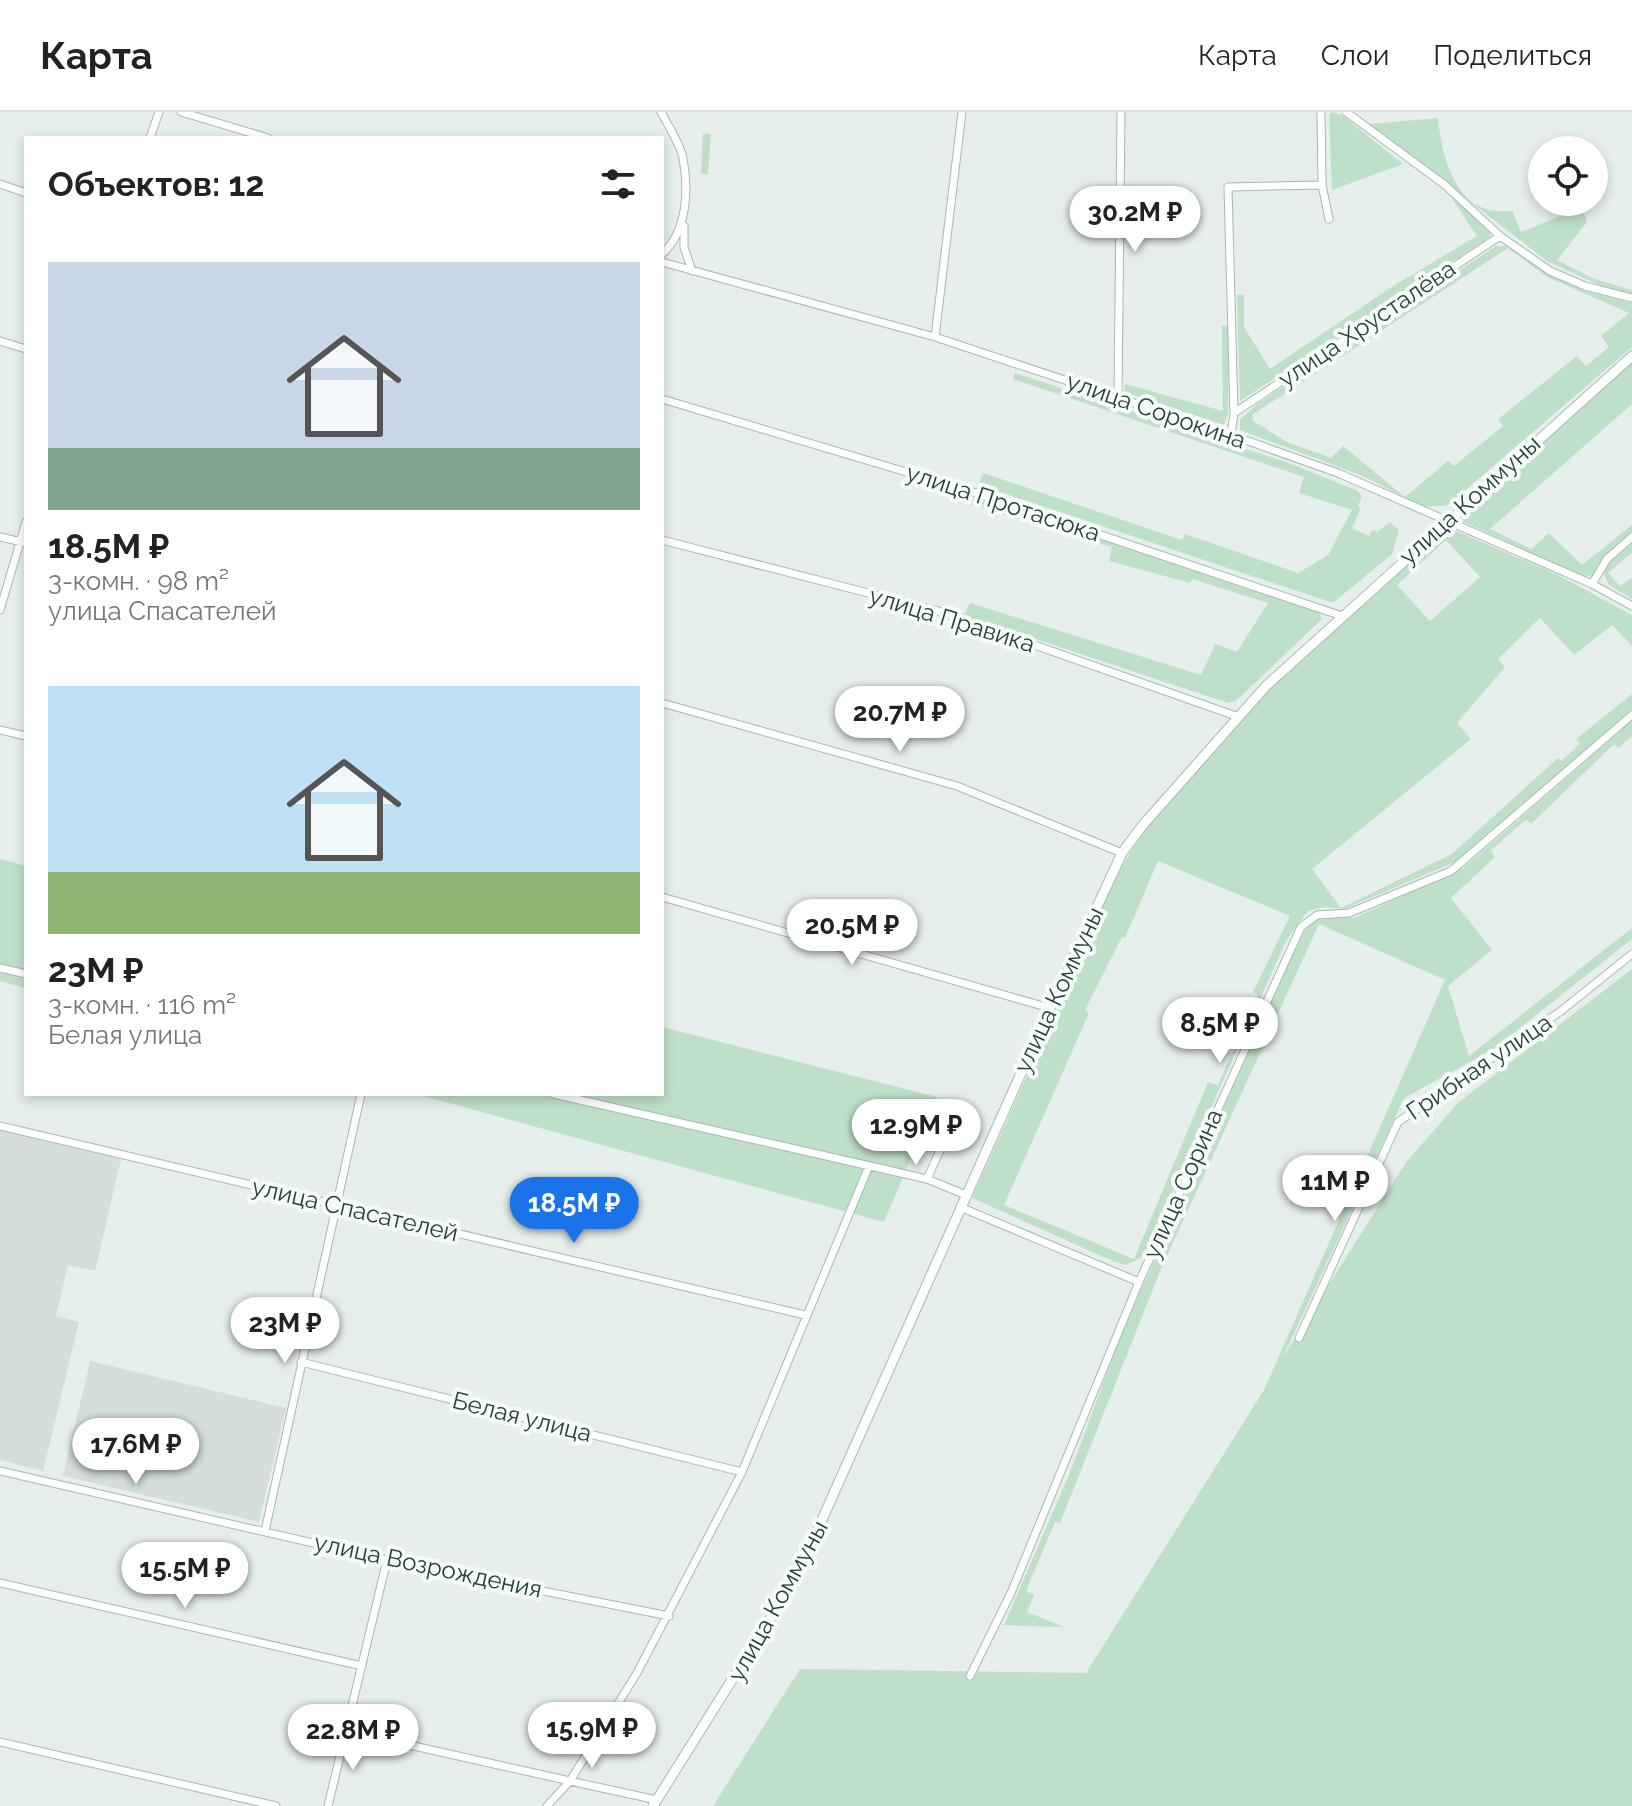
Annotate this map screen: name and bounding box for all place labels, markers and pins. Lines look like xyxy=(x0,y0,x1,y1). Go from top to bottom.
pin: 30.2M ₽ xyxy=(1061,186,1209,254)
pin: 20.7M ₽ xyxy=(826,686,974,754)
pin: 20.5M ₽ xyxy=(778,899,926,967)
pin: 8.5M ₽ xyxy=(1155,997,1285,1065)
pin: 12.9M ₽ xyxy=(842,1099,990,1167)
pin: 11M ₽ xyxy=(1279,1155,1391,1223)
pin: 18.5M ₽ xyxy=(500,1177,648,1245)
pin: 23M ₽ xyxy=(229,1297,341,1365)
pin: 17.6M ₽ xyxy=(62,1418,210,1486)
pin: 15.5M ₽ xyxy=(111,1542,259,1610)
pin: 15.9M ₽ xyxy=(518,1702,666,1770)
pin: 22.8M ₽ xyxy=(279,1704,427,1772)

